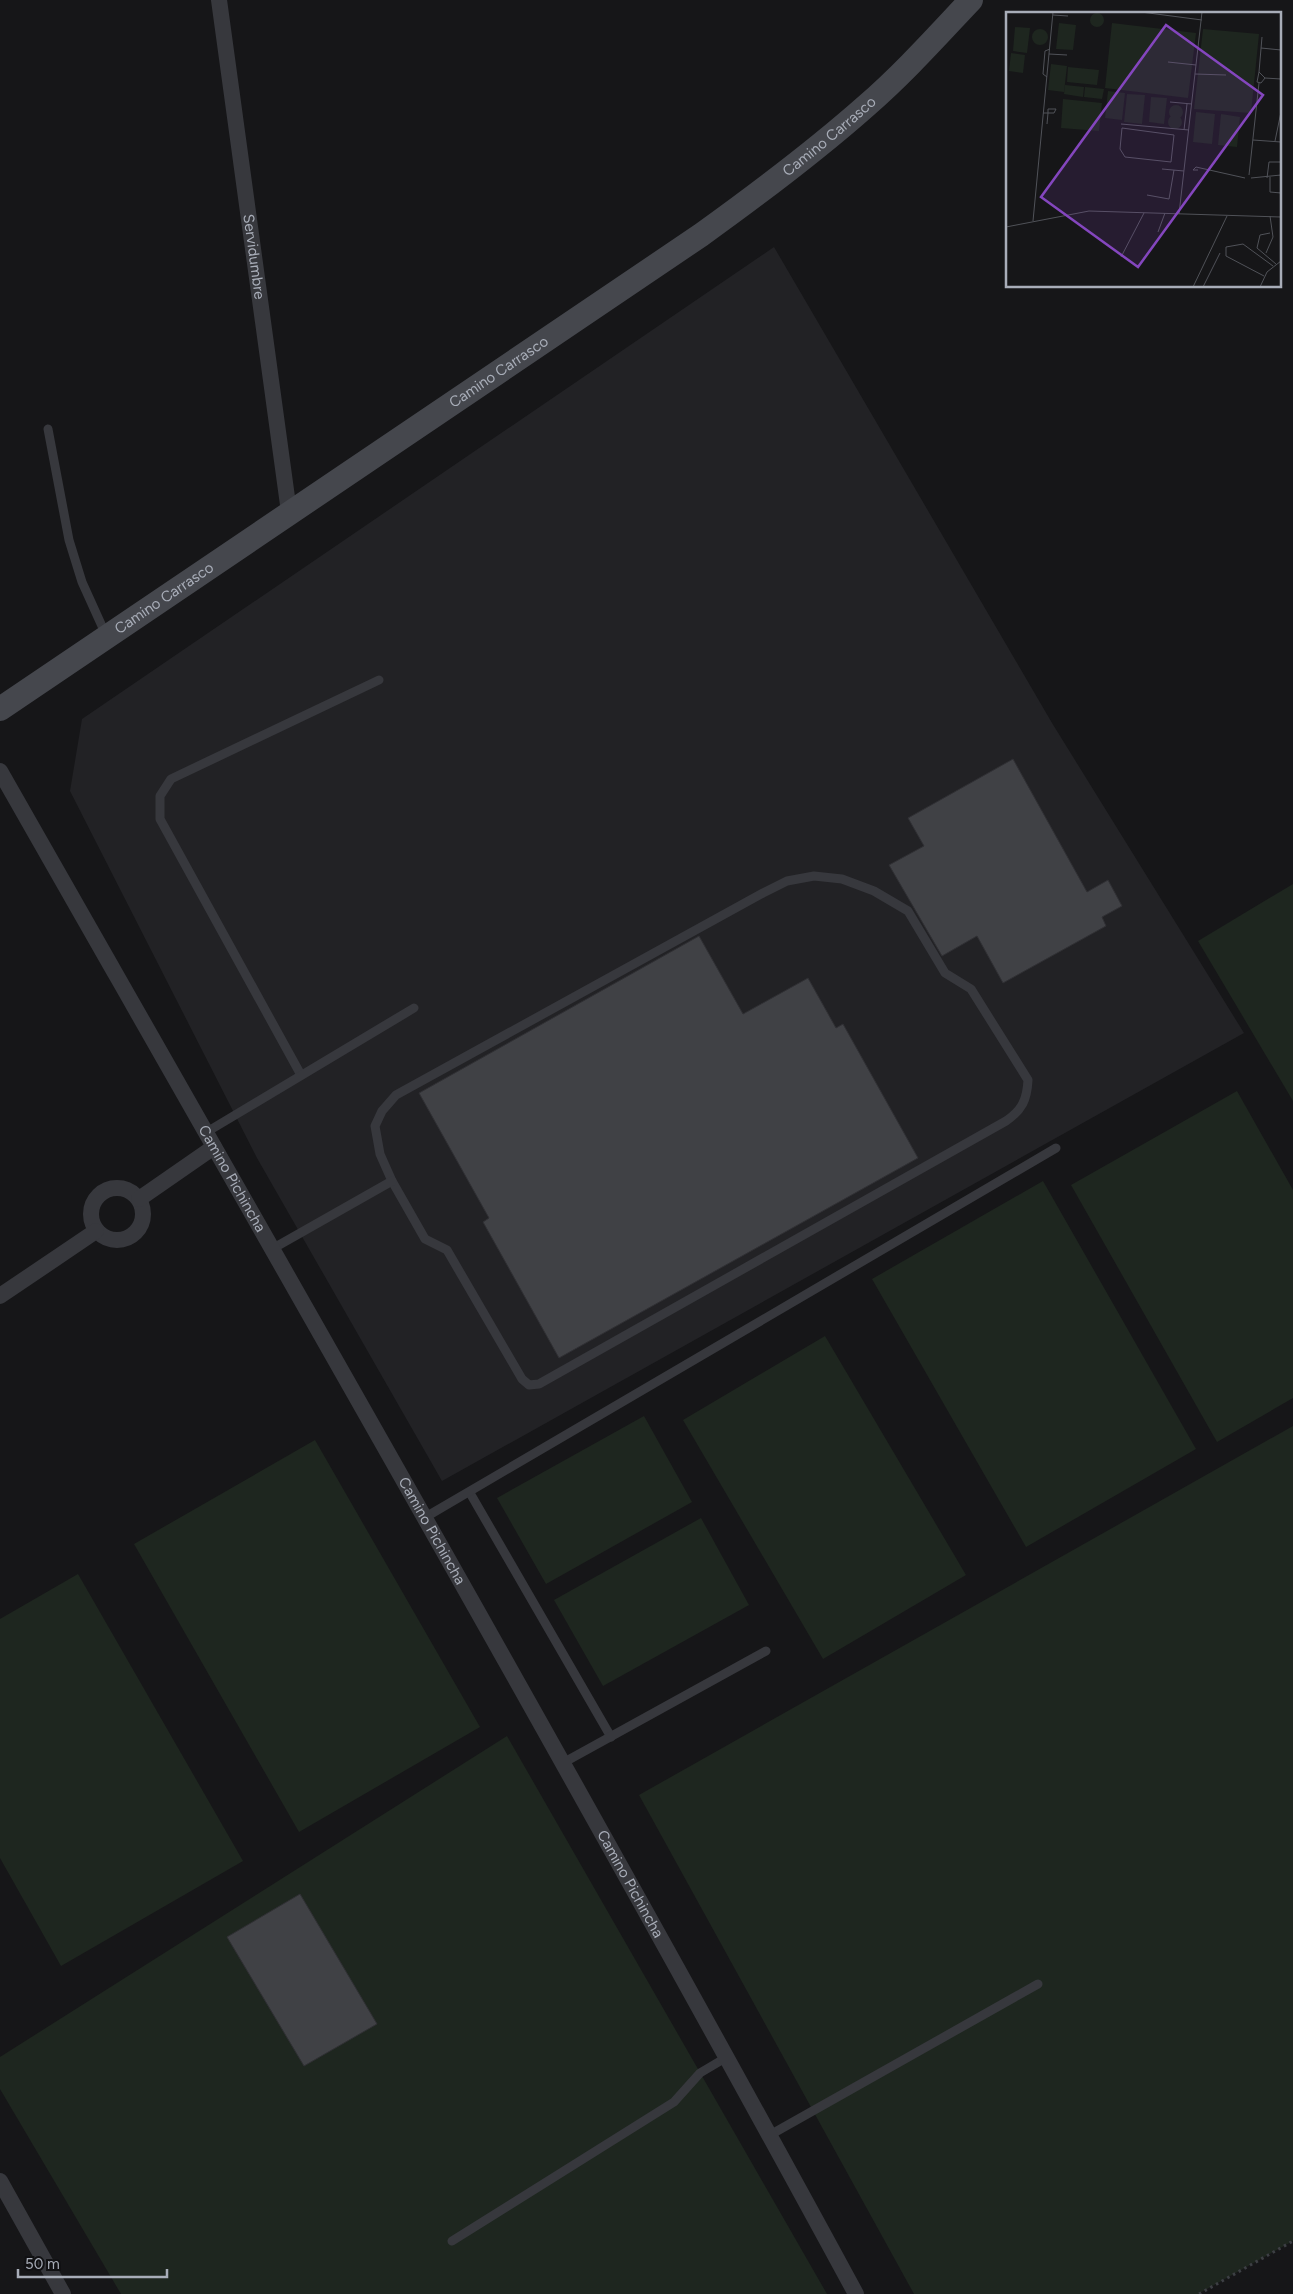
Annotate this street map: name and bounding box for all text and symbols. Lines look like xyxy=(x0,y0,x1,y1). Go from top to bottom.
inset map xyxy=(1006,12,1280,288)
street label: Camino Carrasco xyxy=(779,92,880,180)
street label: Servidumbre xyxy=(239,213,269,300)
street label: Camino Carrasco xyxy=(446,332,552,412)
street label: Camino Carrasco xyxy=(111,558,217,638)
street label: Camino Pichincha xyxy=(195,1122,270,1235)
street label: Camino Pichincha xyxy=(395,1474,469,1588)
street label: Camino Pichincha xyxy=(593,1827,667,1941)
scale bar xyxy=(18,2246,166,2278)
text: 50 m xyxy=(25,2255,60,2273)

